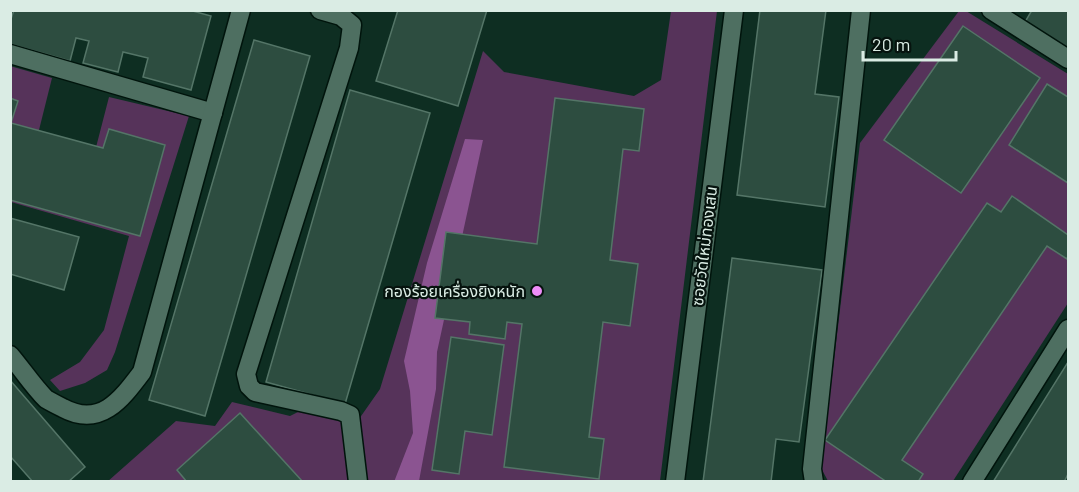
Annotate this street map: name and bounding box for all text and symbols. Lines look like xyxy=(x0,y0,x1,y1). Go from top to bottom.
scale bar xyxy=(863,24,956,62)
text: 20 m xyxy=(872,33,910,55)
street label: ซอยวัดใหม่ทองเสน xyxy=(687,185,720,307)
place label: กองร้อยเครื่องยิงหนัก xyxy=(384,280,525,300)
marker: กองร้อยเครื่องยิงหนัก xyxy=(530,284,544,298)

